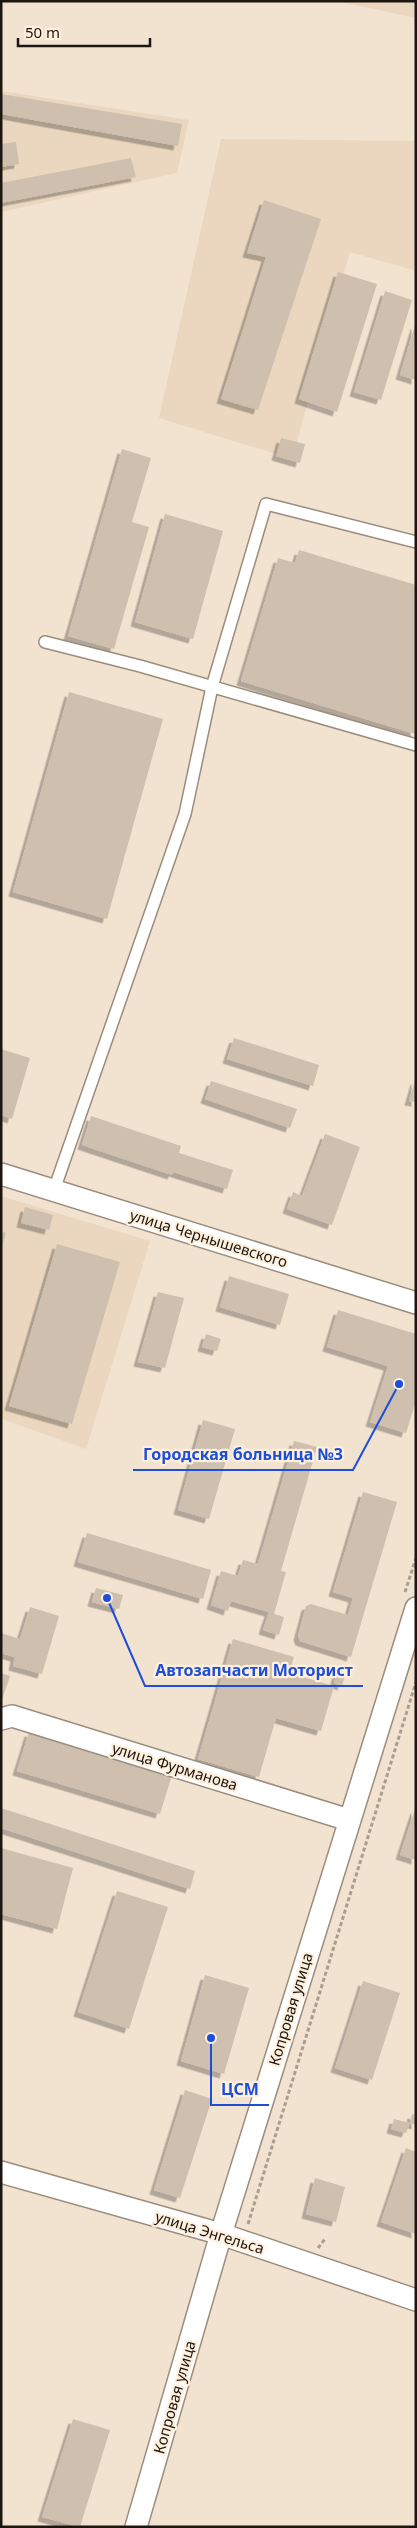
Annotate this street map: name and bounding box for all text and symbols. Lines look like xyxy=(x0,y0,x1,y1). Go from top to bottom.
scale bar xyxy=(18,15,150,47)
text: 50 m xyxy=(25,22,60,42)
street label: улица Чернышевского xyxy=(128,1204,290,1272)
callout: Городская больница №3 xyxy=(133,1439,353,1470)
text: Городская больница №3 xyxy=(143,1443,343,1465)
callout: Автозапчасти Моторист xyxy=(145,1655,363,1686)
text: Автозапчасти Моторист xyxy=(155,1659,353,1681)
street label: улица Фурманова xyxy=(110,1737,240,1795)
street label: Копровая улица xyxy=(263,1950,317,2068)
callout: ЦСМ xyxy=(211,2074,269,2105)
text: ЦСМ xyxy=(221,2078,259,2100)
street label: улица Энгельса xyxy=(153,2206,267,2258)
street label: Копровая улица xyxy=(148,2338,200,2456)

